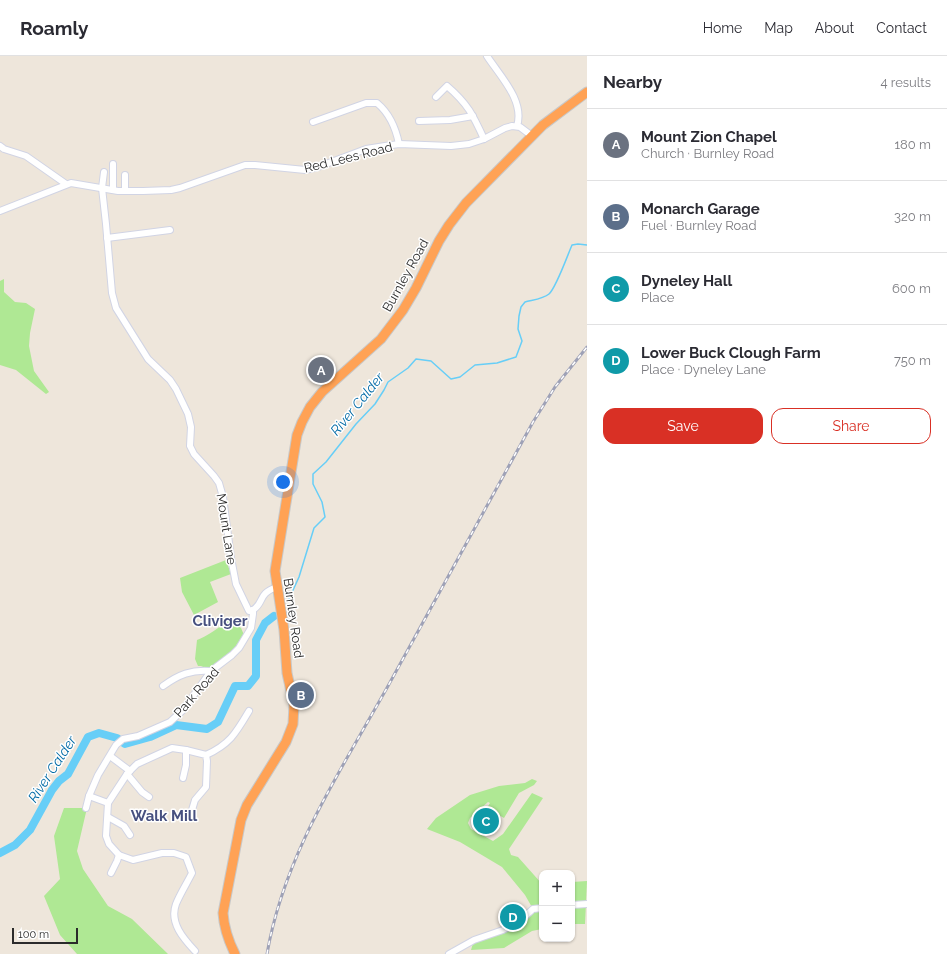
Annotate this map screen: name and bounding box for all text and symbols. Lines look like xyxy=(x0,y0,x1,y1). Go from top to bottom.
text: Roamly xyxy=(20,17,88,39)
text: Home xyxy=(703,20,742,36)
text: Map xyxy=(764,20,793,36)
text: About xyxy=(815,20,854,36)
text: Contact xyxy=(876,20,927,36)
text: Nearby xyxy=(603,72,662,92)
text: 4 results xyxy=(880,75,931,90)
text: Mount Zion Chapel xyxy=(641,128,777,146)
text: A xyxy=(612,137,620,152)
text: 180 m xyxy=(895,137,931,152)
street label: Red Lees Road xyxy=(302,139,394,176)
text: Church · Burnley Road xyxy=(641,146,774,161)
text: Monarch Garage xyxy=(641,200,760,218)
text: B xyxy=(612,209,620,224)
text: 320 m xyxy=(894,209,931,224)
text: Fuel · Burnley Road xyxy=(641,218,757,233)
street label: Burnley Road xyxy=(379,236,432,314)
text: Dyneley Hall xyxy=(641,272,732,290)
text: C xyxy=(612,281,620,296)
text: 600 m xyxy=(892,281,931,296)
text: Place xyxy=(641,290,674,305)
text: Lower Buck Clough Farm xyxy=(641,344,821,362)
text: D xyxy=(611,353,621,368)
text: 750 m xyxy=(894,353,931,368)
pin: A xyxy=(308,355,334,385)
text: Place · Dyneley Lane xyxy=(641,362,766,377)
water label: River Calder xyxy=(327,369,388,439)
button: Save xyxy=(603,408,763,444)
button: Share xyxy=(771,408,931,444)
your location xyxy=(273,472,293,492)
street label: Mount Lane xyxy=(213,492,240,566)
street label: Burnley Road xyxy=(280,577,307,659)
district label: Cliviger xyxy=(192,612,248,630)
street label: Park Road xyxy=(171,664,222,720)
pin: B xyxy=(288,680,314,710)
water label: River Calder xyxy=(25,732,80,805)
pin: C xyxy=(473,806,499,836)
district label: Walk Mill xyxy=(131,807,198,825)
map controls xyxy=(539,870,575,942)
button: + xyxy=(539,870,575,906)
pin: D xyxy=(500,902,526,932)
button: − xyxy=(539,906,575,942)
scale bar xyxy=(12,926,78,945)
text: 100 m xyxy=(18,928,49,941)

